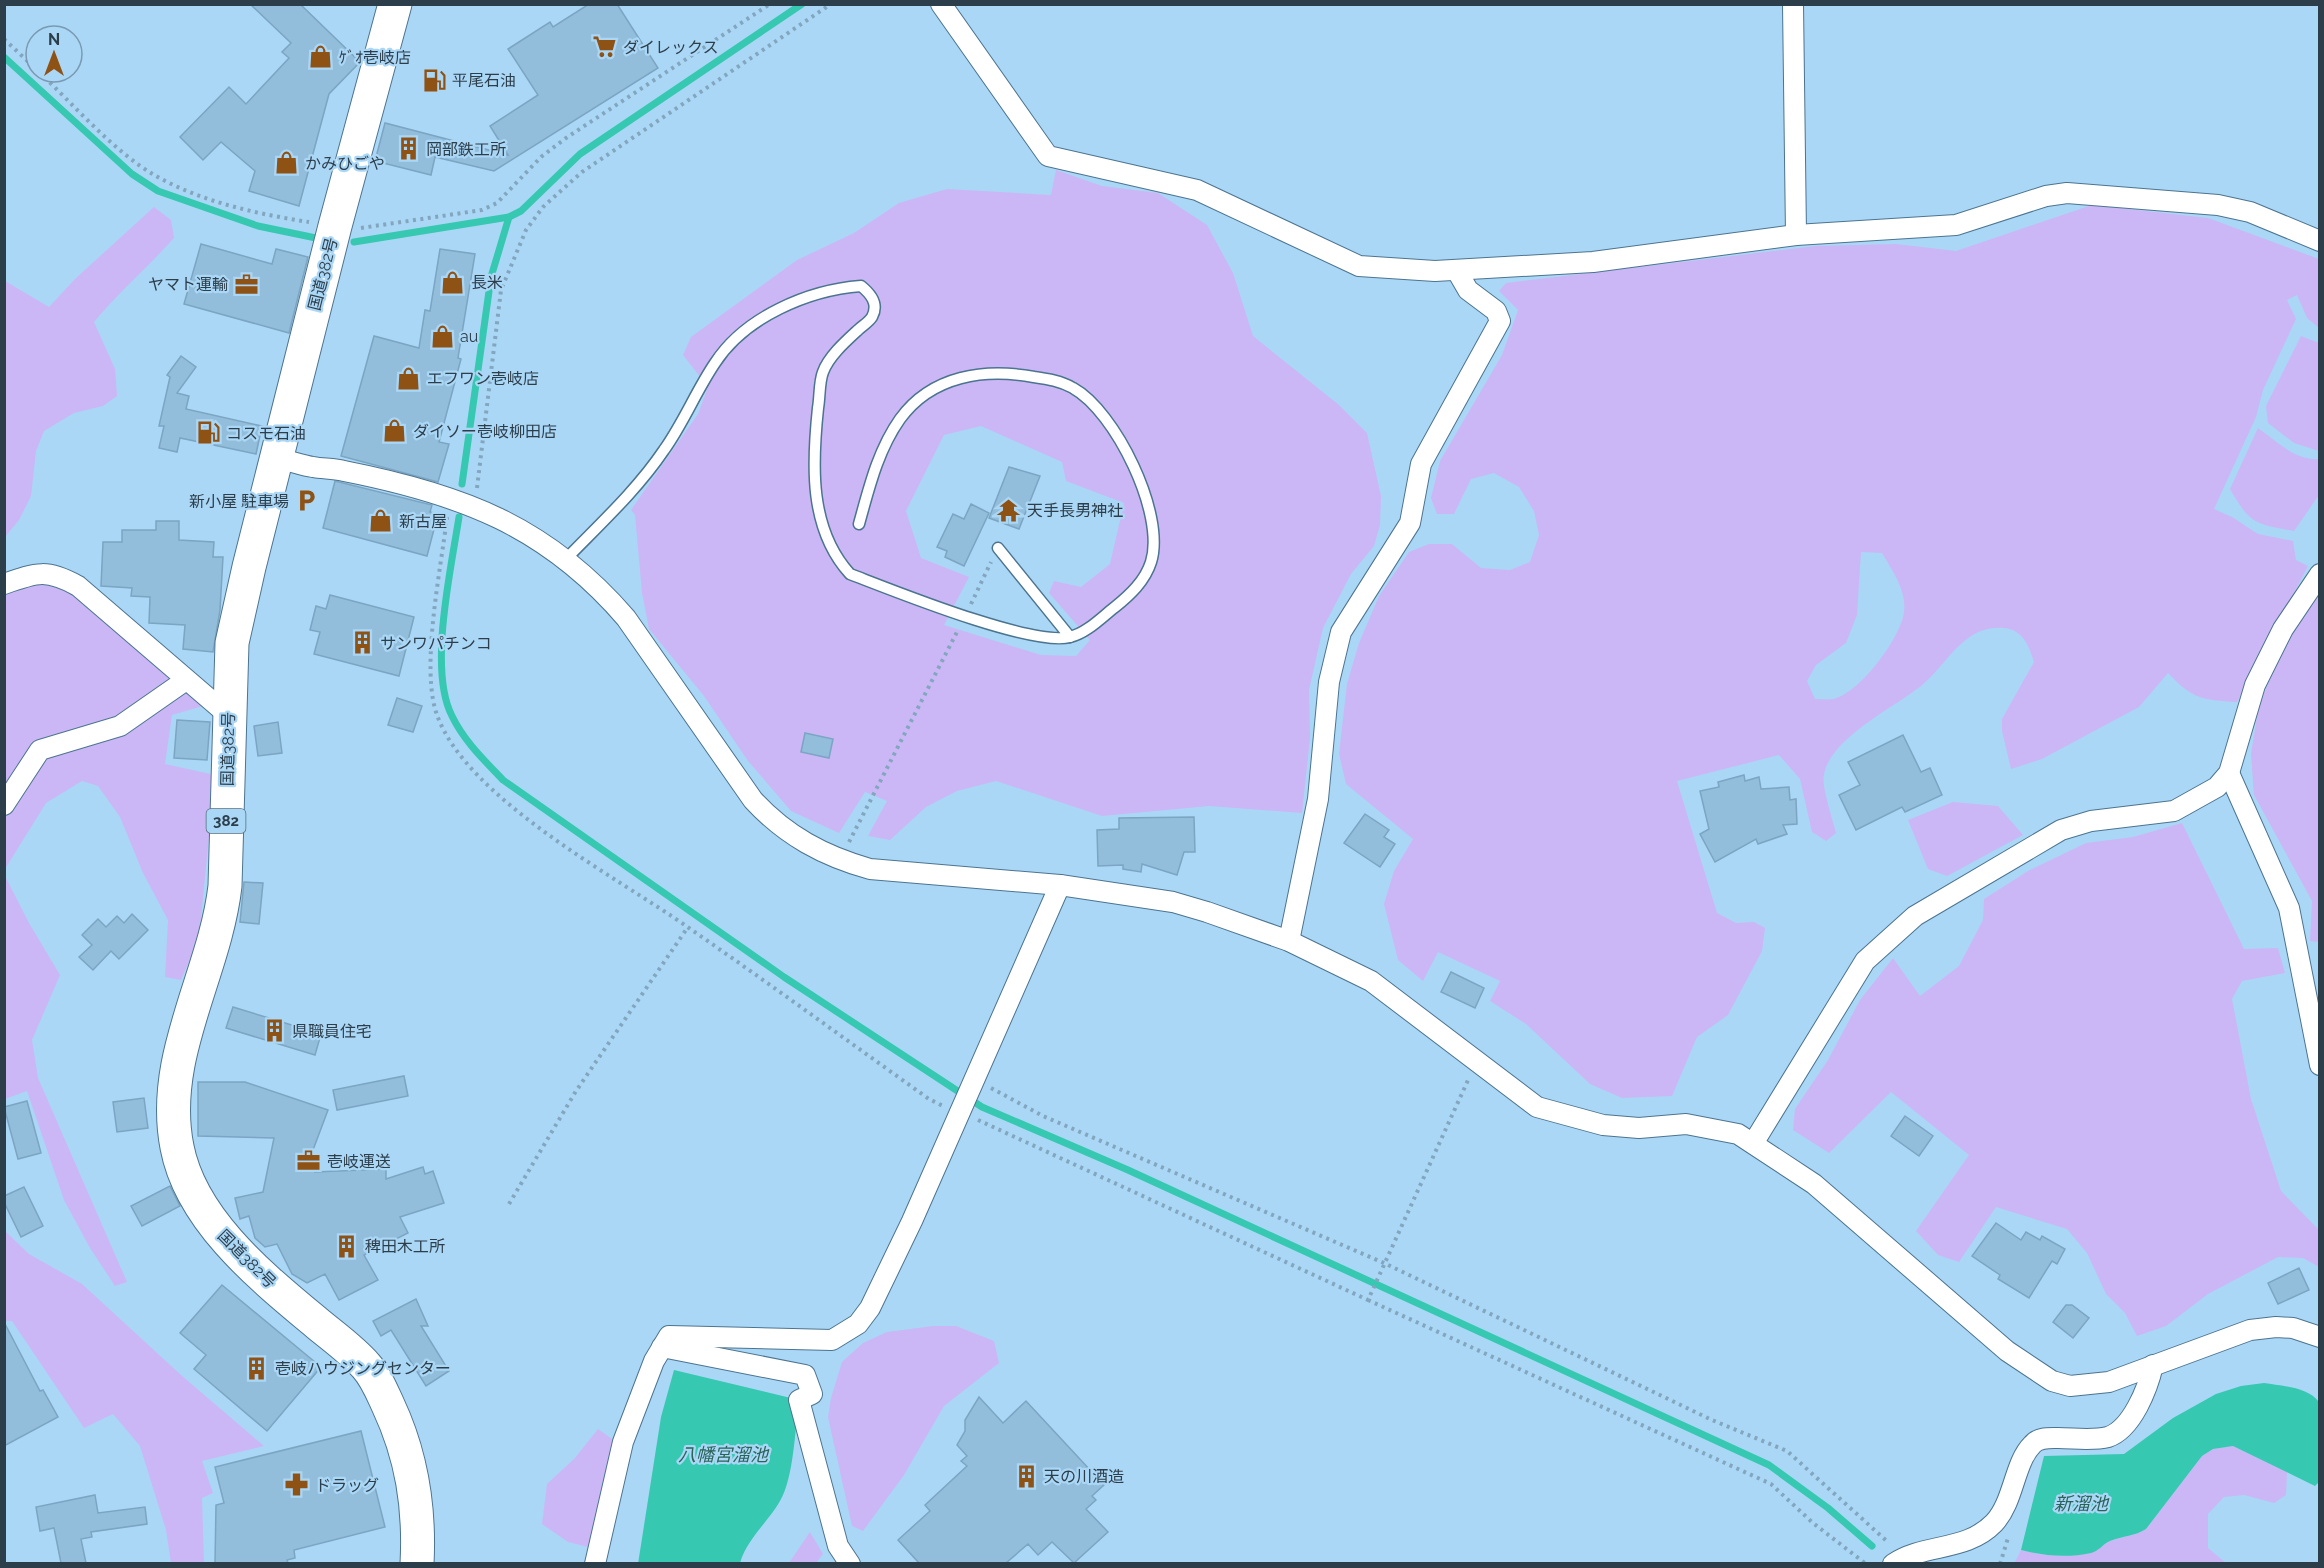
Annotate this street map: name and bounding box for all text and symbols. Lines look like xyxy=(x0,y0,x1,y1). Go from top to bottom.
north arrow xyxy=(24,24,84,84)
text: N xyxy=(48,30,60,49)
supermarket icon: ダイレックス xyxy=(592,34,618,60)
place label: ダイレックス xyxy=(623,38,719,57)
shop icon: ｹﾞｵ壱岐店 xyxy=(308,44,334,70)
place label: ｹﾞｵ壱岐店 xyxy=(339,48,411,67)
fuel station icon: 平尾石油 xyxy=(421,67,447,93)
place label: 平尾石油 xyxy=(452,71,516,90)
building icon: 岡部鉄工所 xyxy=(395,136,421,162)
place label: 岡部鉄工所 xyxy=(426,140,506,159)
shop icon: かみひごや xyxy=(274,150,300,176)
place label: かみひごや xyxy=(305,154,385,173)
street label: 国道382号 xyxy=(305,236,341,312)
shop icon: 長米 xyxy=(440,269,466,295)
office icon: ヤマト運輸 xyxy=(233,271,259,297)
place label: 長米 xyxy=(471,273,503,292)
place label: ヤマト運輸 xyxy=(148,275,228,294)
shop icon: au xyxy=(429,323,455,349)
place label: au xyxy=(460,327,478,346)
shop icon: エフワン壱岐店 xyxy=(396,365,422,391)
place label: エフワン壱岐店 xyxy=(427,369,539,388)
shop icon: ダイソー壱岐柳田店 xyxy=(382,418,408,444)
fuel station icon: コスモ石油 xyxy=(195,420,221,446)
place label: ダイソー壱岐柳田店 xyxy=(413,422,557,441)
place label: コスモ石油 xyxy=(226,424,306,443)
parking icon: 新小屋 駐車場 xyxy=(294,488,320,514)
place label: 新小屋 駐車場 xyxy=(189,492,289,511)
temple icon: 天手長男神社 xyxy=(996,497,1022,523)
place label: 天手長男神社 xyxy=(1027,501,1123,520)
shop icon: 新古屋 xyxy=(368,508,394,534)
place label: 新古屋 xyxy=(399,512,447,531)
building icon: サンワパチンコ xyxy=(349,630,375,656)
place label: サンワパチンコ xyxy=(380,634,492,653)
street label: 国道382号 xyxy=(218,712,238,786)
road number: 382 xyxy=(206,809,246,833)
building icon: 県職員住宅 xyxy=(261,1018,287,1044)
place label: 県職員住宅 xyxy=(292,1022,372,1041)
office icon: 壱岐運送 xyxy=(296,1148,322,1174)
place label: 壱岐運送 xyxy=(327,1152,391,1171)
street label: 国道382号 xyxy=(214,1226,280,1292)
building icon: 稗田木工所 xyxy=(334,1233,360,1259)
place label: 稗田木工所 xyxy=(365,1237,445,1256)
building icon: 壱岐ハウジングセンター xyxy=(244,1355,270,1381)
place label: 壱岐ハウジングセンター xyxy=(275,1359,451,1378)
water label: 八幡宮溜池 xyxy=(678,1444,770,1465)
building icon: 天の川酒造 xyxy=(1013,1463,1039,1489)
place label: 天の川酒造 xyxy=(1044,1467,1124,1486)
pharmacy icon: ドラッグ xyxy=(284,1472,310,1498)
place label: ドラッグ xyxy=(315,1476,379,1495)
water label: 新溜池 xyxy=(2054,1493,2110,1514)

